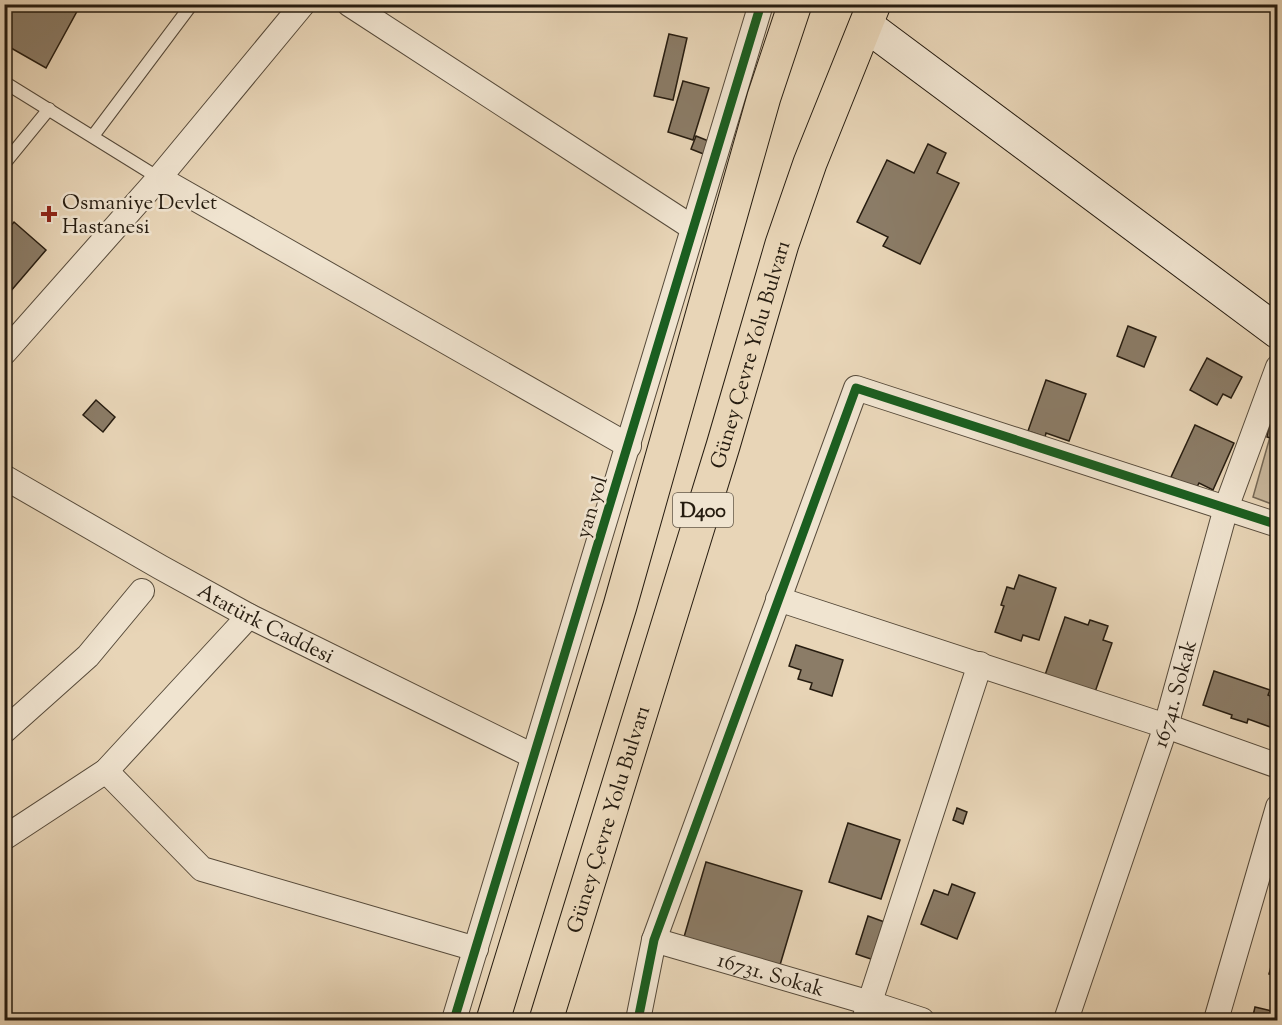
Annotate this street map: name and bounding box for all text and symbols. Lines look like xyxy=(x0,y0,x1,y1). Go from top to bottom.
place label: Osmaniye Devlet Hastanesi xyxy=(62,189,217,243)
marker: Osmaniye Devlet Hastanesi xyxy=(40,205,58,223)
street label: Güney Çevre Yolu Bulvarı xyxy=(704,237,799,473)
street label: yan yol xyxy=(569,472,617,543)
road number: D400 xyxy=(673,493,733,527)
street label: Atatürk Caddesi xyxy=(191,577,338,672)
street label: 16741. Sokak xyxy=(1147,636,1206,752)
street label: Güney Çevre Yolu Bulvarı xyxy=(561,702,659,937)
street label: 16731. Sokak xyxy=(714,946,828,1006)

